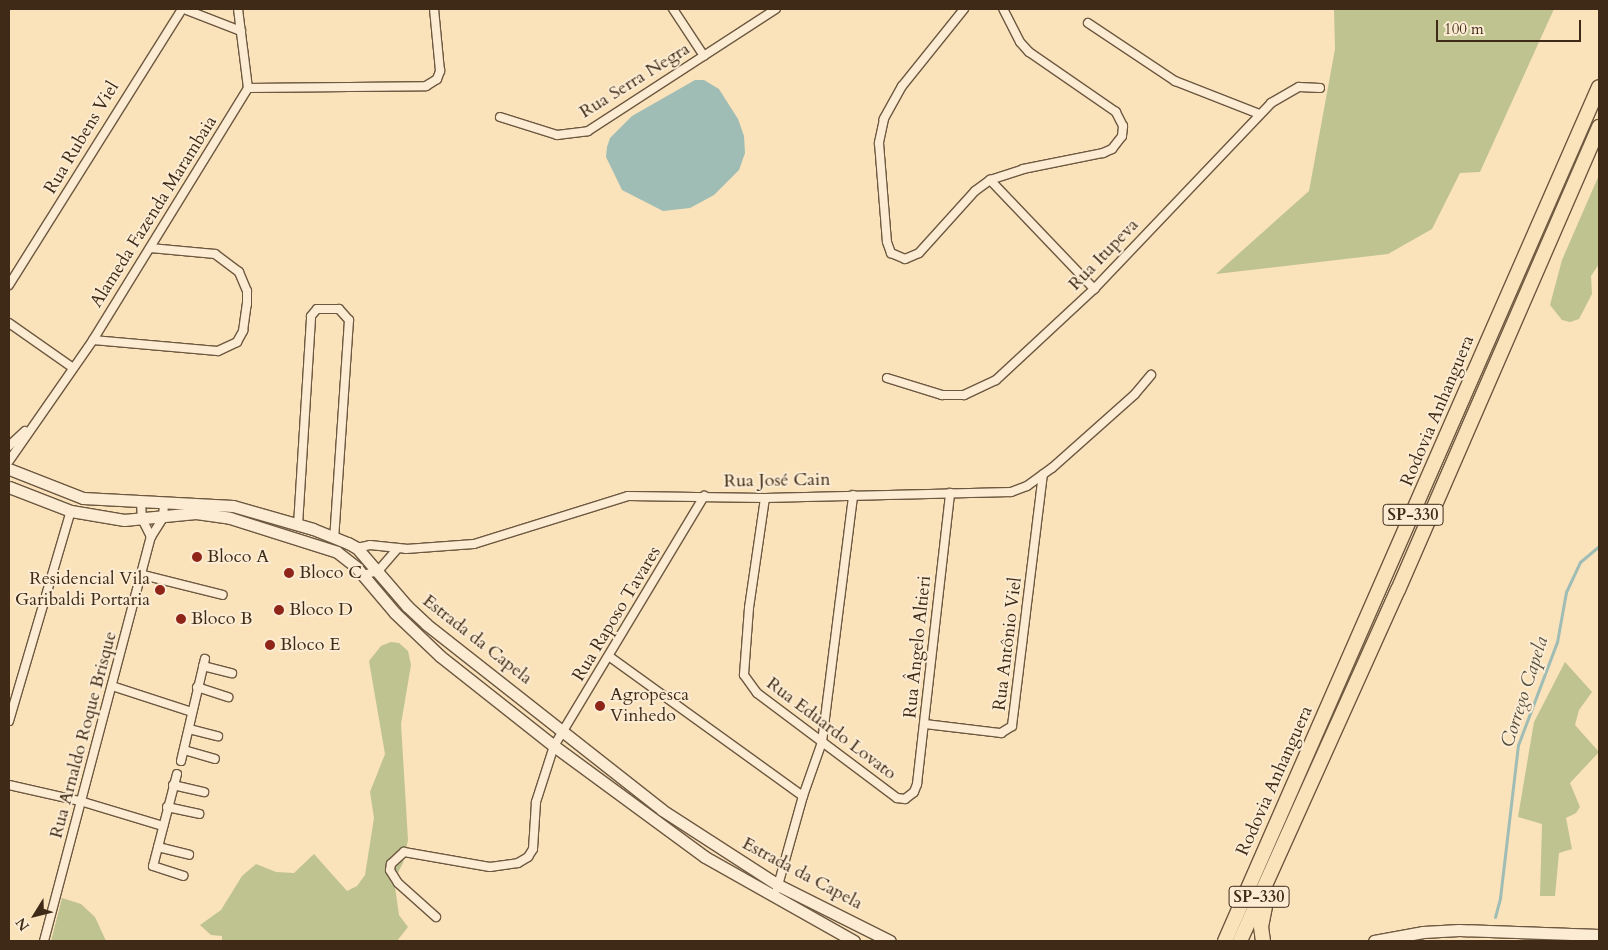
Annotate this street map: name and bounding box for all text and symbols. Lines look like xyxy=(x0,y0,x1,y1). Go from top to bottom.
scale bar xyxy=(1438,10,1583,42)
text: 100 m xyxy=(1444,19,1484,39)
street label: Rua Serra Negra xyxy=(576,38,694,124)
street label: Rua Rubens Viel xyxy=(40,78,124,198)
street label: Alameda Fazenda Marambaia xyxy=(86,112,222,312)
street label: Rua Itupeva xyxy=(1065,215,1143,295)
street label: Rodovia Anhanguera xyxy=(1396,332,1480,490)
street label: Rua José Cain xyxy=(723,469,831,493)
road number: SP-330 xyxy=(1382,502,1444,528)
street label: Rua Raposo Tavares xyxy=(568,543,666,685)
place label: Bloco A xyxy=(207,546,269,568)
marker: Bloco A xyxy=(191,551,203,563)
place label: Bloco C xyxy=(299,562,362,584)
marker: Bloco C xyxy=(283,567,295,579)
place label: Residencial Vila Garibaldi Portaria xyxy=(15,569,150,612)
street label: Rua Ângelo Altieri xyxy=(900,575,936,719)
street label: Rua Antônio Viel xyxy=(989,576,1027,712)
marker: Residencial Vila Garibaldi Portaria xyxy=(154,584,166,596)
street label: Estrada da Capela xyxy=(418,590,536,690)
place label: Bloco D xyxy=(289,599,353,621)
marker: Bloco D xyxy=(273,604,285,616)
place label: Bloco B xyxy=(191,608,253,630)
marker: Bloco B xyxy=(175,613,187,625)
street label: Rua Arnaldo Roque Brisque xyxy=(46,629,122,841)
place label: Bloco E xyxy=(280,634,340,656)
water label: Corrego Capela xyxy=(1496,634,1554,750)
marker: Bloco E xyxy=(264,639,276,651)
street label: Rua Eduardo Lovato xyxy=(762,673,900,785)
place label: Agropesca Vinhedo xyxy=(610,685,689,728)
marker: Agropesca Vinhedo xyxy=(594,700,606,712)
street label: Rodovia Anhanguera xyxy=(1232,703,1318,859)
street label: Estrada da Capela xyxy=(738,833,866,915)
road number: SP-330 xyxy=(1228,884,1290,910)
north arrow xyxy=(10,890,60,940)
text: N xyxy=(11,914,34,935)

